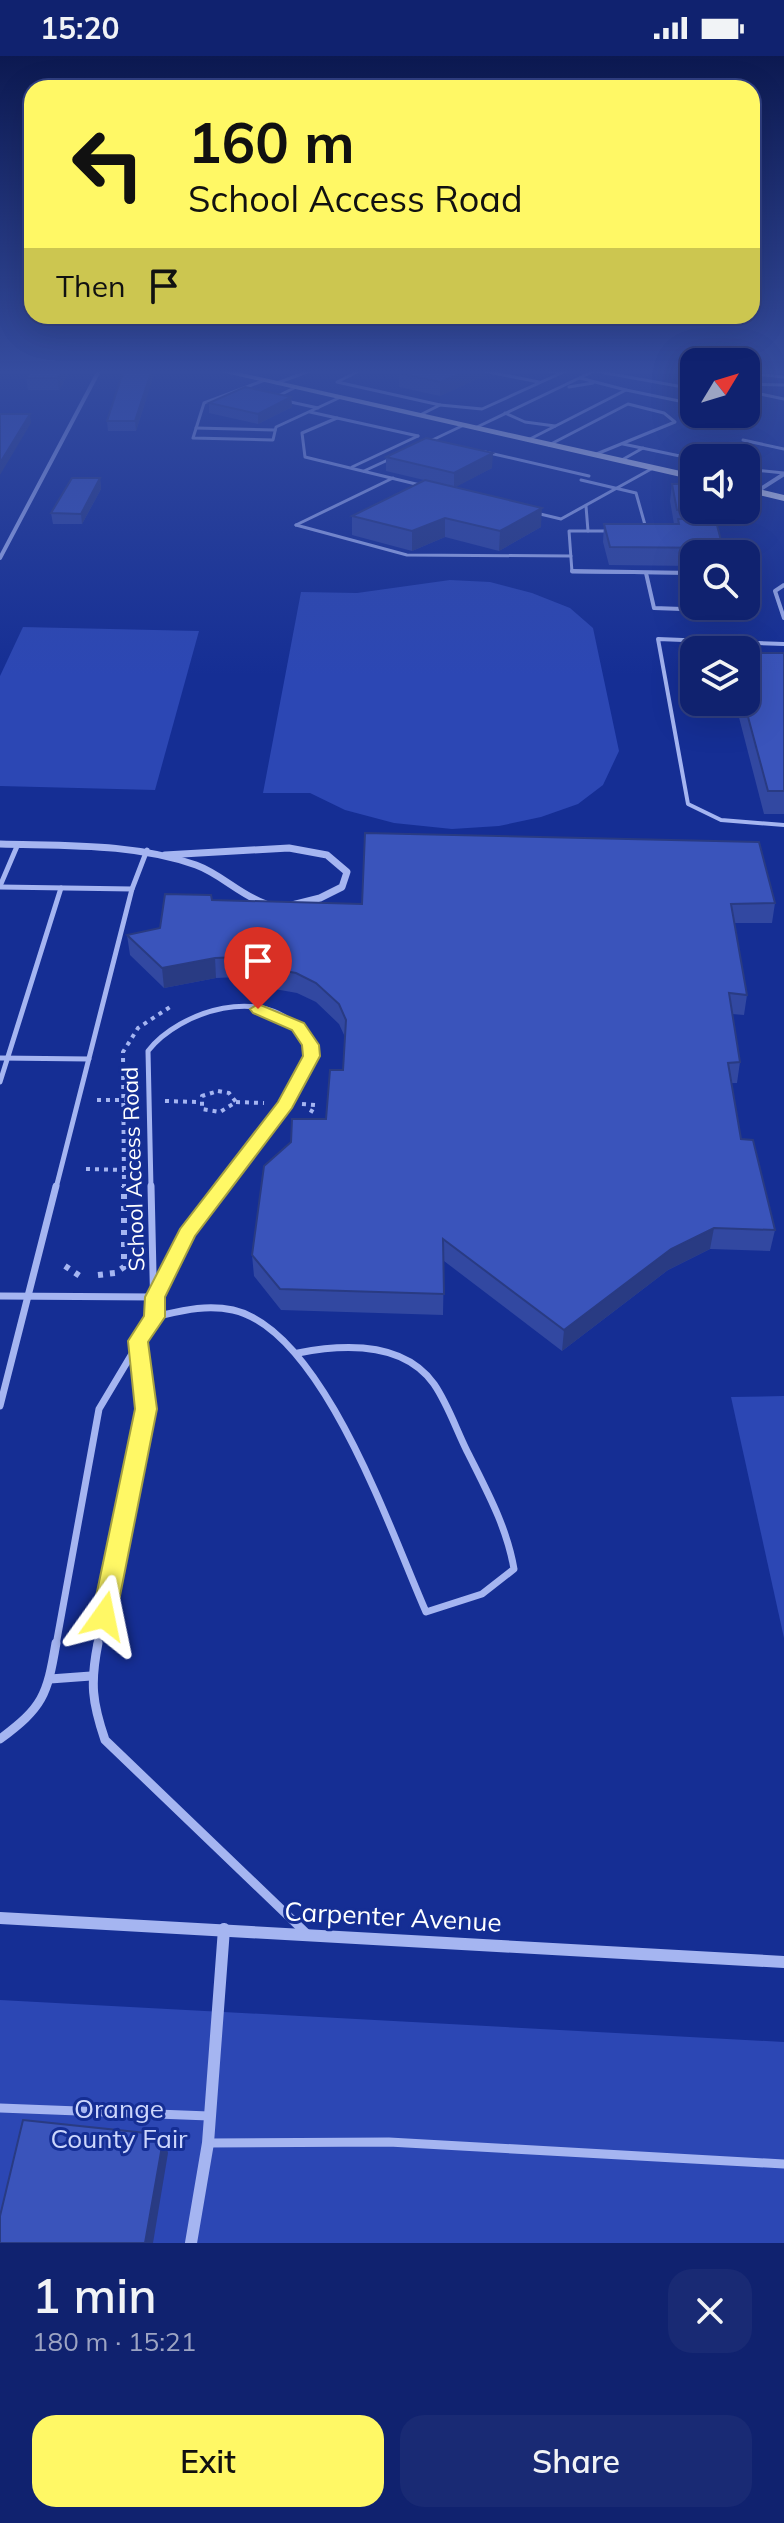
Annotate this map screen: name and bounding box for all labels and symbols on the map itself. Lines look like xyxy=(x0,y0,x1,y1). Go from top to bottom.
north arrow xyxy=(680,348,760,428)
pin xyxy=(224,927,292,1009)
street label: School Access Road xyxy=(115,1066,151,1272)
position arrow xyxy=(62,1574,146,1658)
street label: Carpenter Avenue xyxy=(284,1894,502,1939)
park label: Orange County Fair xyxy=(50,2092,188,2155)

